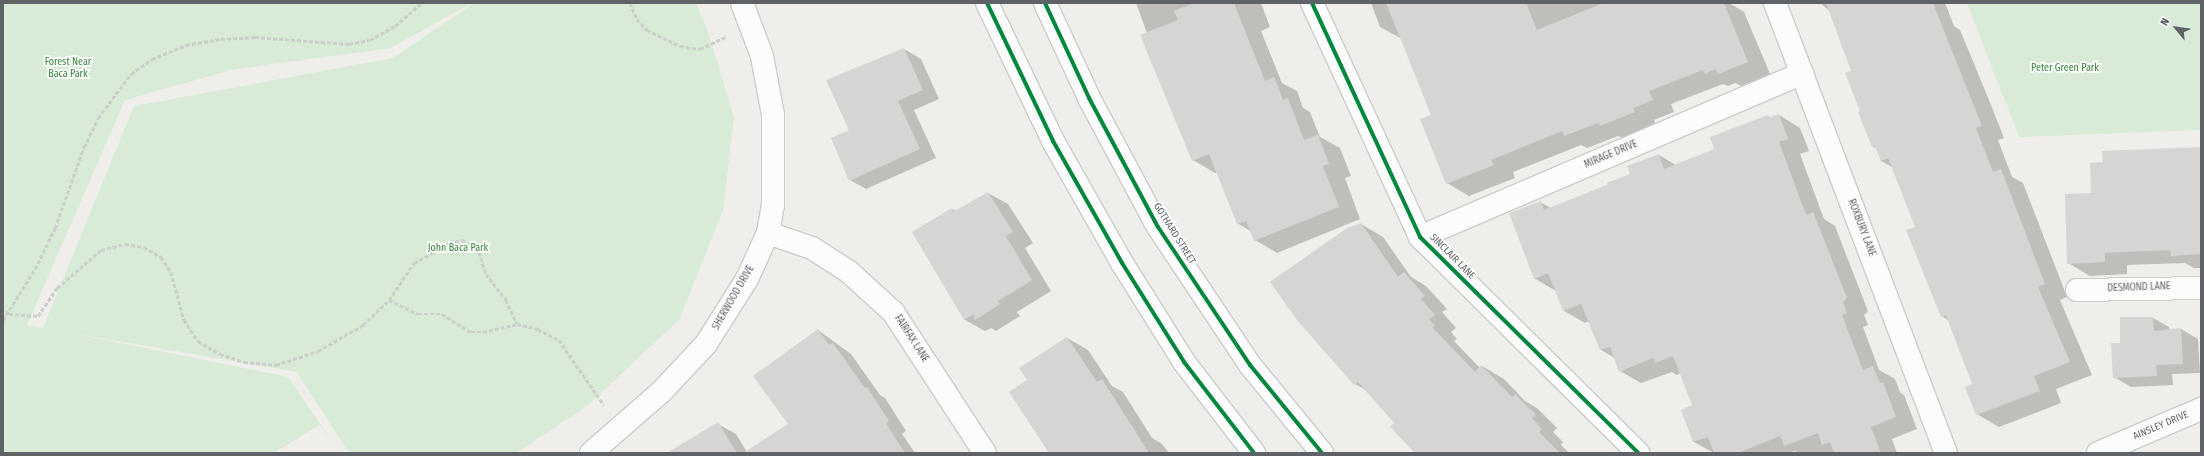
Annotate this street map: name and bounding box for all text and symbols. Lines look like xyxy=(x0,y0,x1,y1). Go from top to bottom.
north arrow xyxy=(2156,8,2196,48)
text: N xyxy=(2158,16,2172,28)
park label: Forest Near Baca Park xyxy=(45,56,91,80)
park label: Peter Green Park xyxy=(2031,63,2099,75)
street label: MIRAGE DRIVE xyxy=(1583,138,1639,172)
street label: ROXBURY LANE xyxy=(1845,198,1877,258)
street label: GOTHARD STREET xyxy=(1150,201,1198,267)
street label: SINCLAIR LANE xyxy=(1427,232,1477,282)
park label: John Baca Park xyxy=(428,243,488,255)
street label: SHERWOOD DRIVE xyxy=(711,263,757,333)
street label: DESMOND LANE xyxy=(2107,281,2171,295)
street label: FAIRFAX LANE xyxy=(891,313,931,365)
street label: AINSLEY DRIVE xyxy=(2132,409,2190,443)

